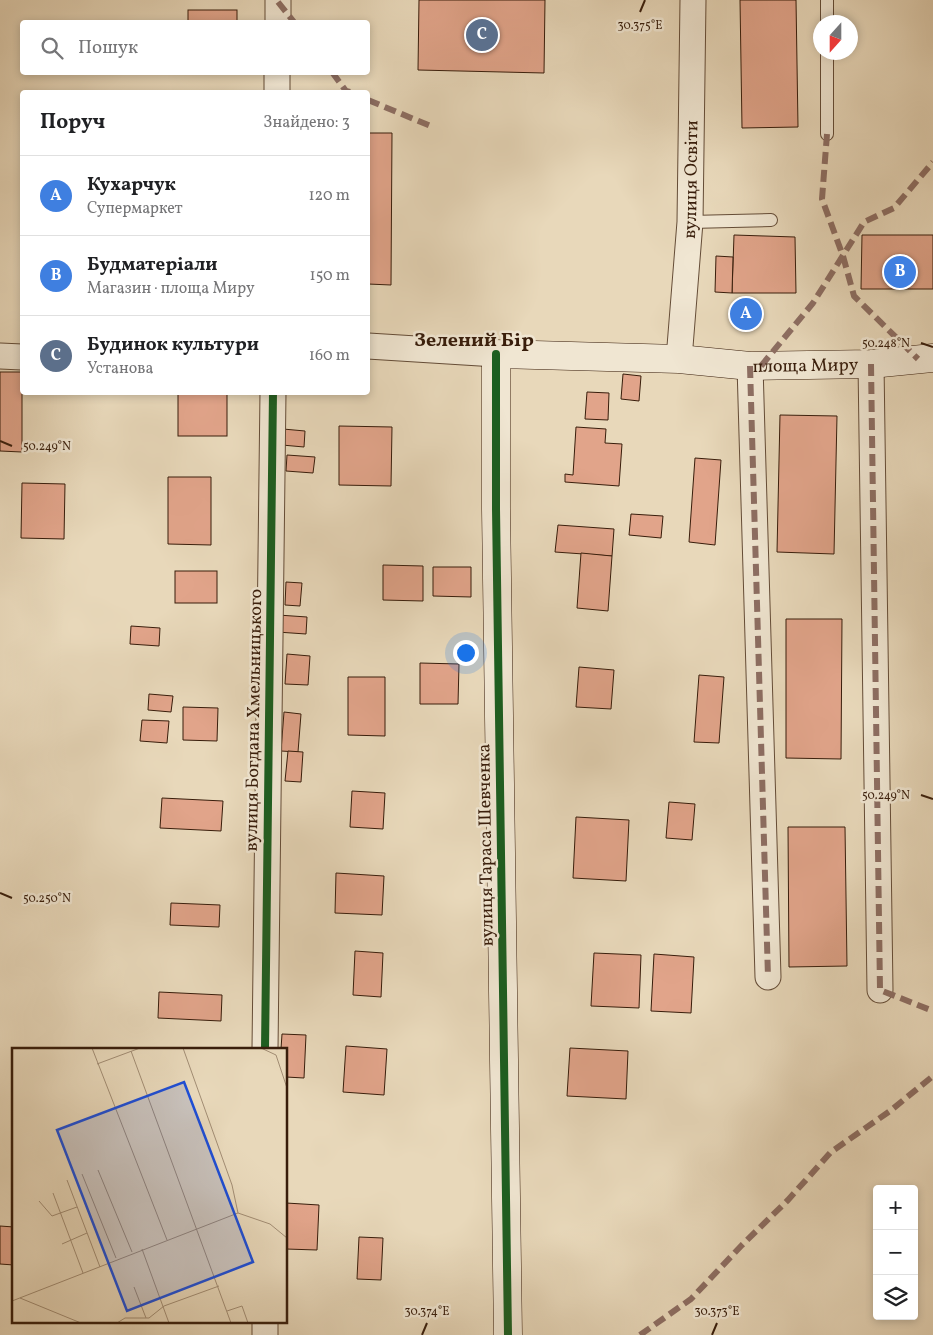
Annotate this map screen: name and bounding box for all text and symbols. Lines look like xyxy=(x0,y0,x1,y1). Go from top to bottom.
north arrow xyxy=(813,15,858,60)
pin: C xyxy=(466,16,498,54)
text: 30.375°E xyxy=(618,18,662,34)
search box xyxy=(20,20,370,75)
icon: search xyxy=(38,34,66,62)
text: Пошук xyxy=(78,35,138,61)
text: Поруч xyxy=(40,108,105,137)
text: Знайдено: 3 xyxy=(263,112,350,134)
street label: вулиця Освіти xyxy=(678,120,705,240)
text: Кухарчук xyxy=(87,172,176,198)
text: A xyxy=(50,185,62,207)
text: 120 m xyxy=(308,185,350,207)
text: Супермаркет xyxy=(87,198,183,220)
text: Будматеріали xyxy=(87,252,218,278)
pin: B xyxy=(884,253,916,291)
text: B xyxy=(51,265,61,287)
text: 150 m xyxy=(309,265,350,287)
text: Магазин · площа Миру xyxy=(87,278,255,300)
pin: A xyxy=(730,295,762,333)
district label: Зелений Бір xyxy=(414,327,534,355)
text: Будинок культури xyxy=(87,332,259,358)
text: 50.248°N xyxy=(862,336,910,352)
text: C xyxy=(51,345,61,367)
text: 160 m xyxy=(309,345,350,367)
street label: площа Миру xyxy=(752,353,859,380)
text: Установа xyxy=(87,358,153,380)
text: 50.249°N xyxy=(23,439,71,455)
street label: вулиця Богдана Хмельницького xyxy=(240,589,269,852)
your location xyxy=(453,640,479,666)
street label: вулиця Тараса Шевченка xyxy=(472,743,501,947)
text: 50.249°N xyxy=(862,788,910,804)
text: 50.250°N xyxy=(23,891,71,907)
inset map xyxy=(12,1048,288,1322)
map controls xyxy=(873,1185,918,1320)
button: + xyxy=(873,1185,918,1230)
button: − xyxy=(873,1230,918,1275)
button: layers xyxy=(873,1275,918,1320)
text: 30.374°E xyxy=(405,1304,449,1320)
text: 30.373°E xyxy=(695,1304,739,1320)

